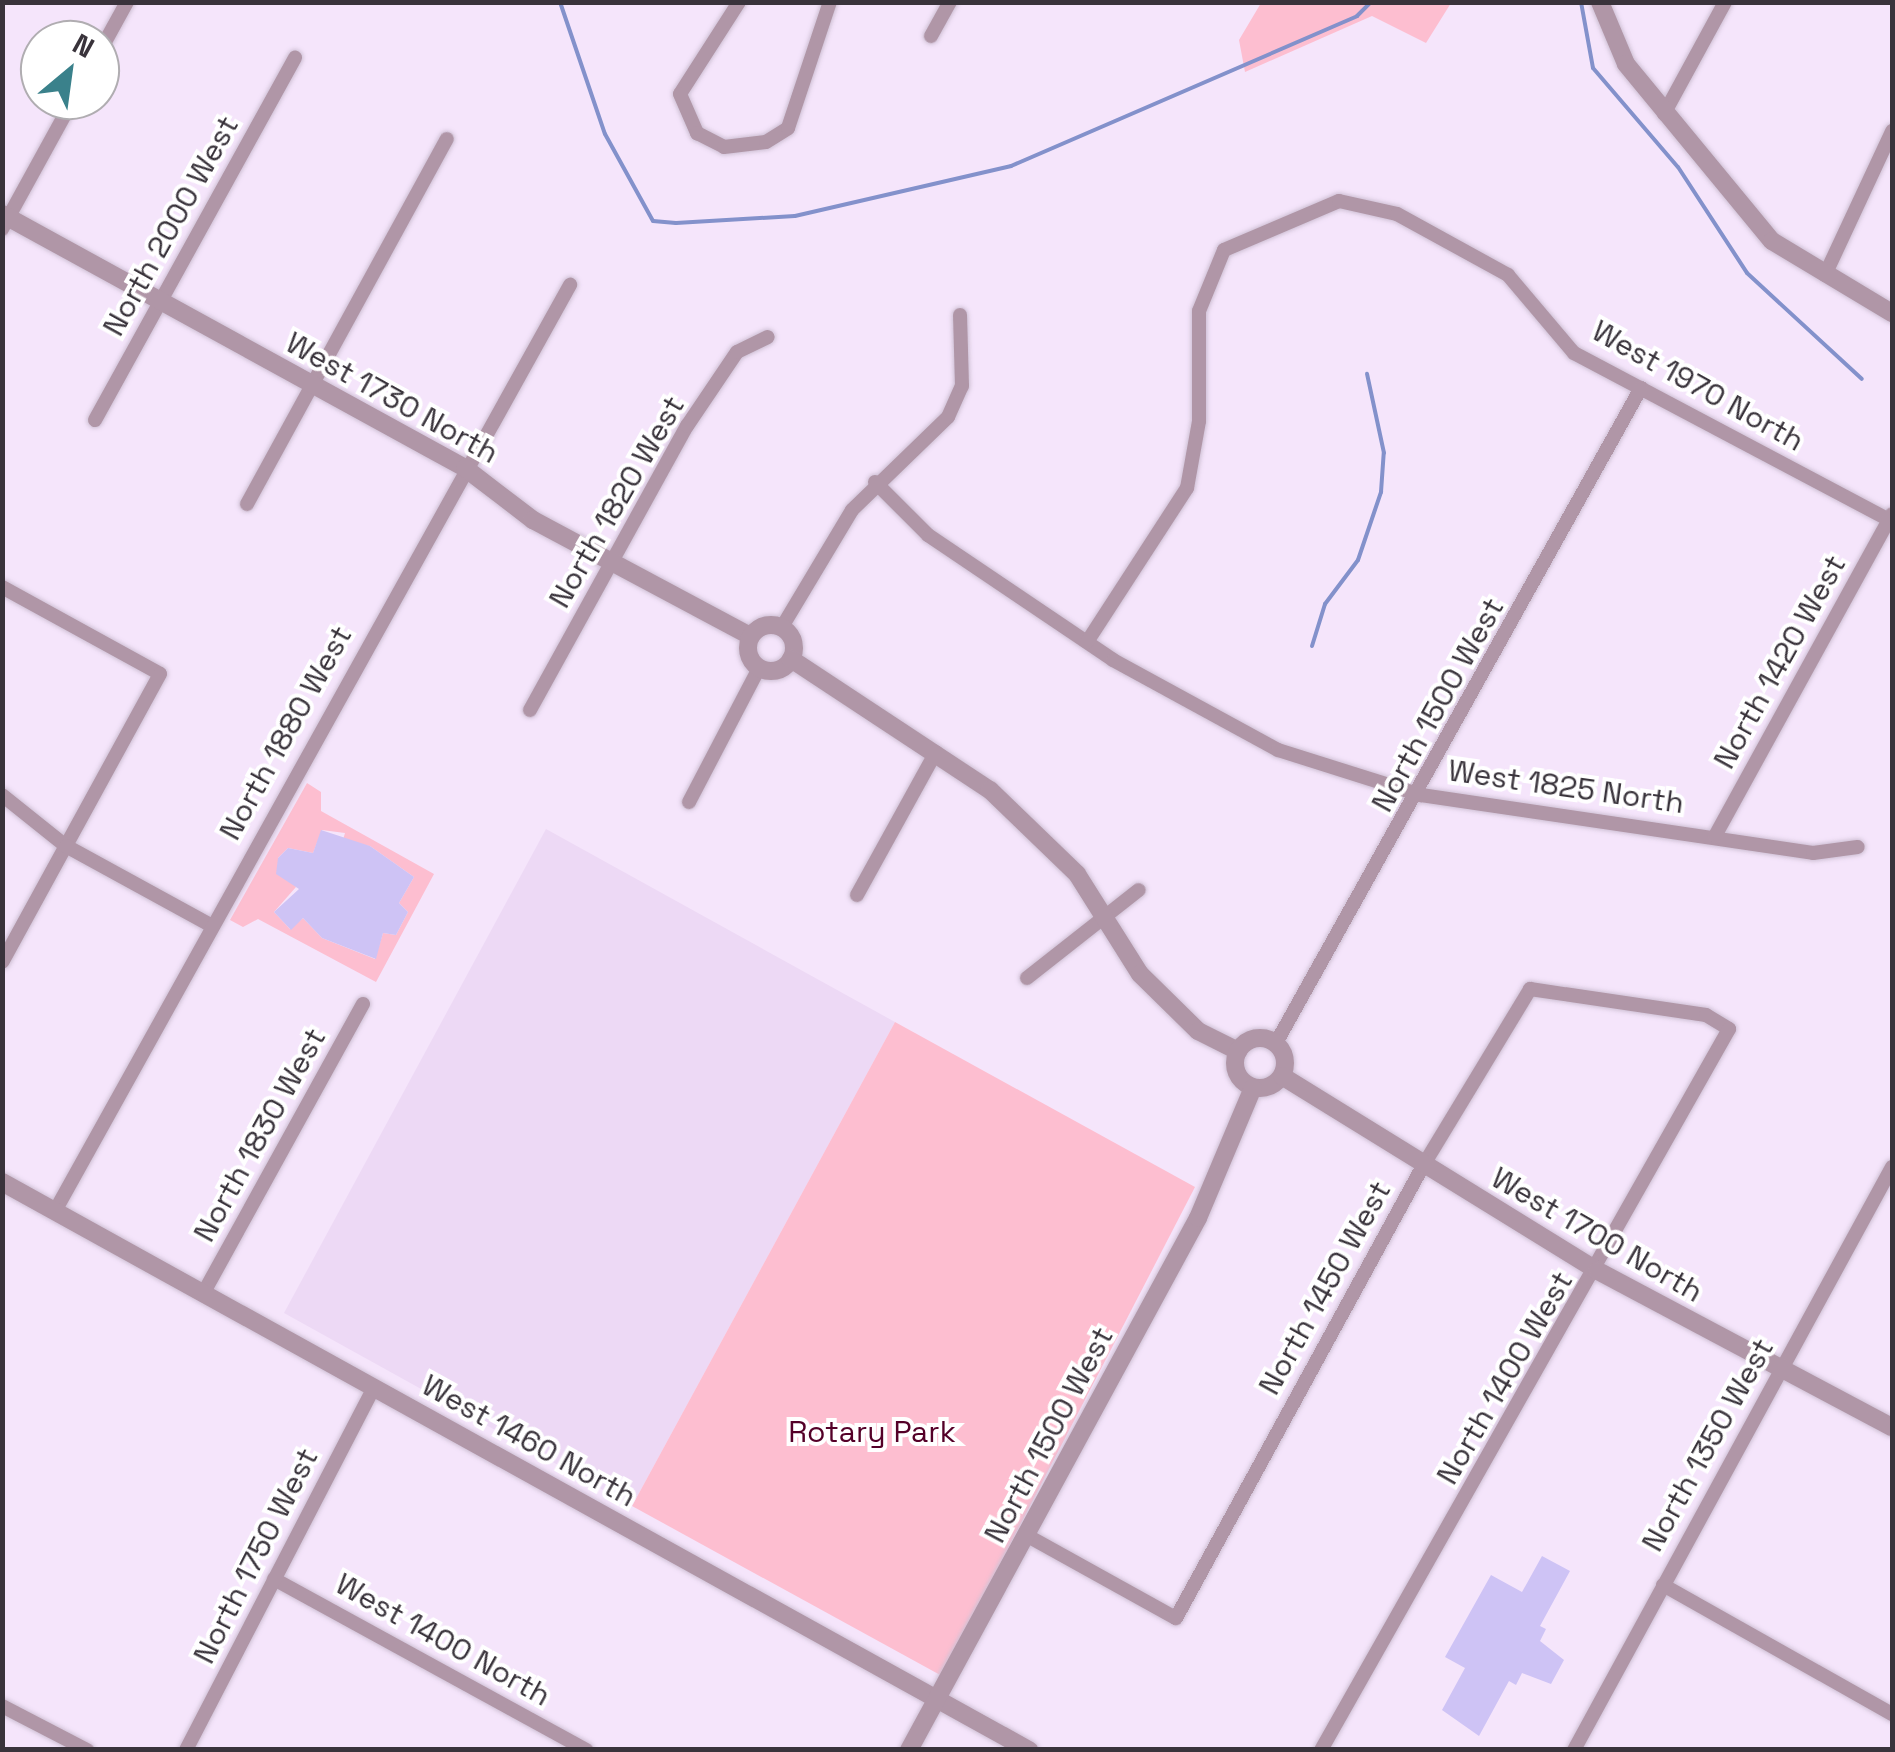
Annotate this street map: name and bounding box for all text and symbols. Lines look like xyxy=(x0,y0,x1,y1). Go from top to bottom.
north arrow xyxy=(20,20,120,120)
text: N xyxy=(67,25,101,66)
street label: North 2000 West xyxy=(96,110,246,342)
street label: West 1970 North xyxy=(1586,313,1810,459)
street label: West 1730 North xyxy=(280,325,504,471)
street label: North 1820 West xyxy=(542,390,692,614)
street label: North 1420 West xyxy=(1706,549,1854,775)
street label: North 1500 West xyxy=(1364,592,1512,818)
street label: North 1880 West xyxy=(212,620,360,846)
street label: West 1825 North xyxy=(1446,753,1686,821)
street label: North 1830 West xyxy=(186,1022,334,1248)
street label: West 1700 North xyxy=(1485,1160,1709,1310)
street label: North 1450 West xyxy=(1251,1175,1399,1401)
street label: North 1400 West xyxy=(1429,1265,1581,1491)
street label: North 1500 West xyxy=(977,1321,1121,1549)
street label: North 1350 West xyxy=(1635,1332,1781,1558)
street label: West 1460 North xyxy=(416,1367,642,1515)
park label: Rotary Park xyxy=(788,1414,956,1450)
street label: North 1750 West xyxy=(186,1442,326,1670)
street label: West 1400 North xyxy=(329,1566,557,1714)

